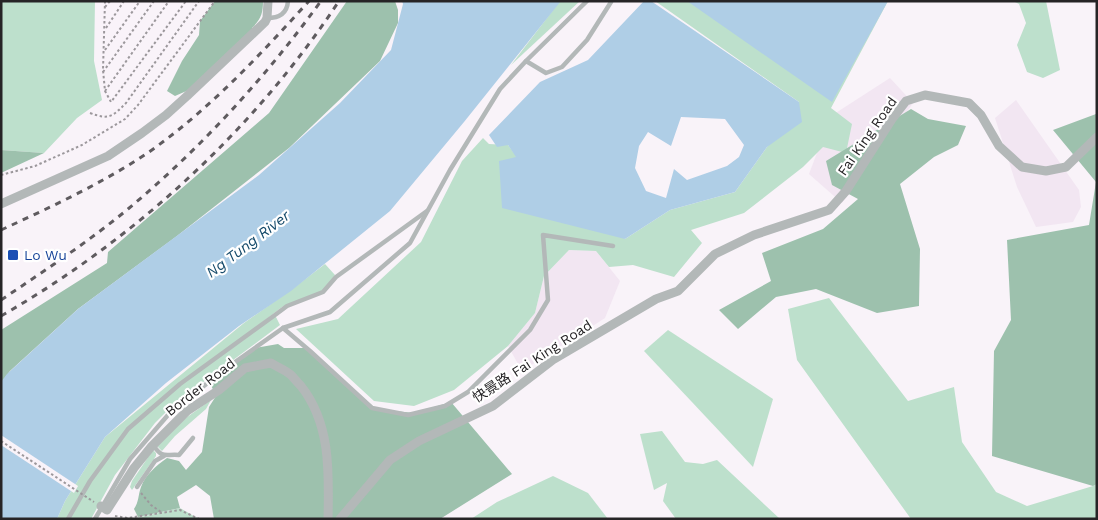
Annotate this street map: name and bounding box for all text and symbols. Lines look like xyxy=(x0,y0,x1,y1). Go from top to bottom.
street label: Fai King Road xyxy=(834,94,900,178)
water label: Ng Tung River xyxy=(203,206,294,281)
place label: Lo Wu xyxy=(24,247,67,263)
marker: Lo Wu xyxy=(6,248,20,262)
street label: 快景路 Fai King Road xyxy=(469,316,595,406)
street label: Border Road xyxy=(162,355,238,419)

